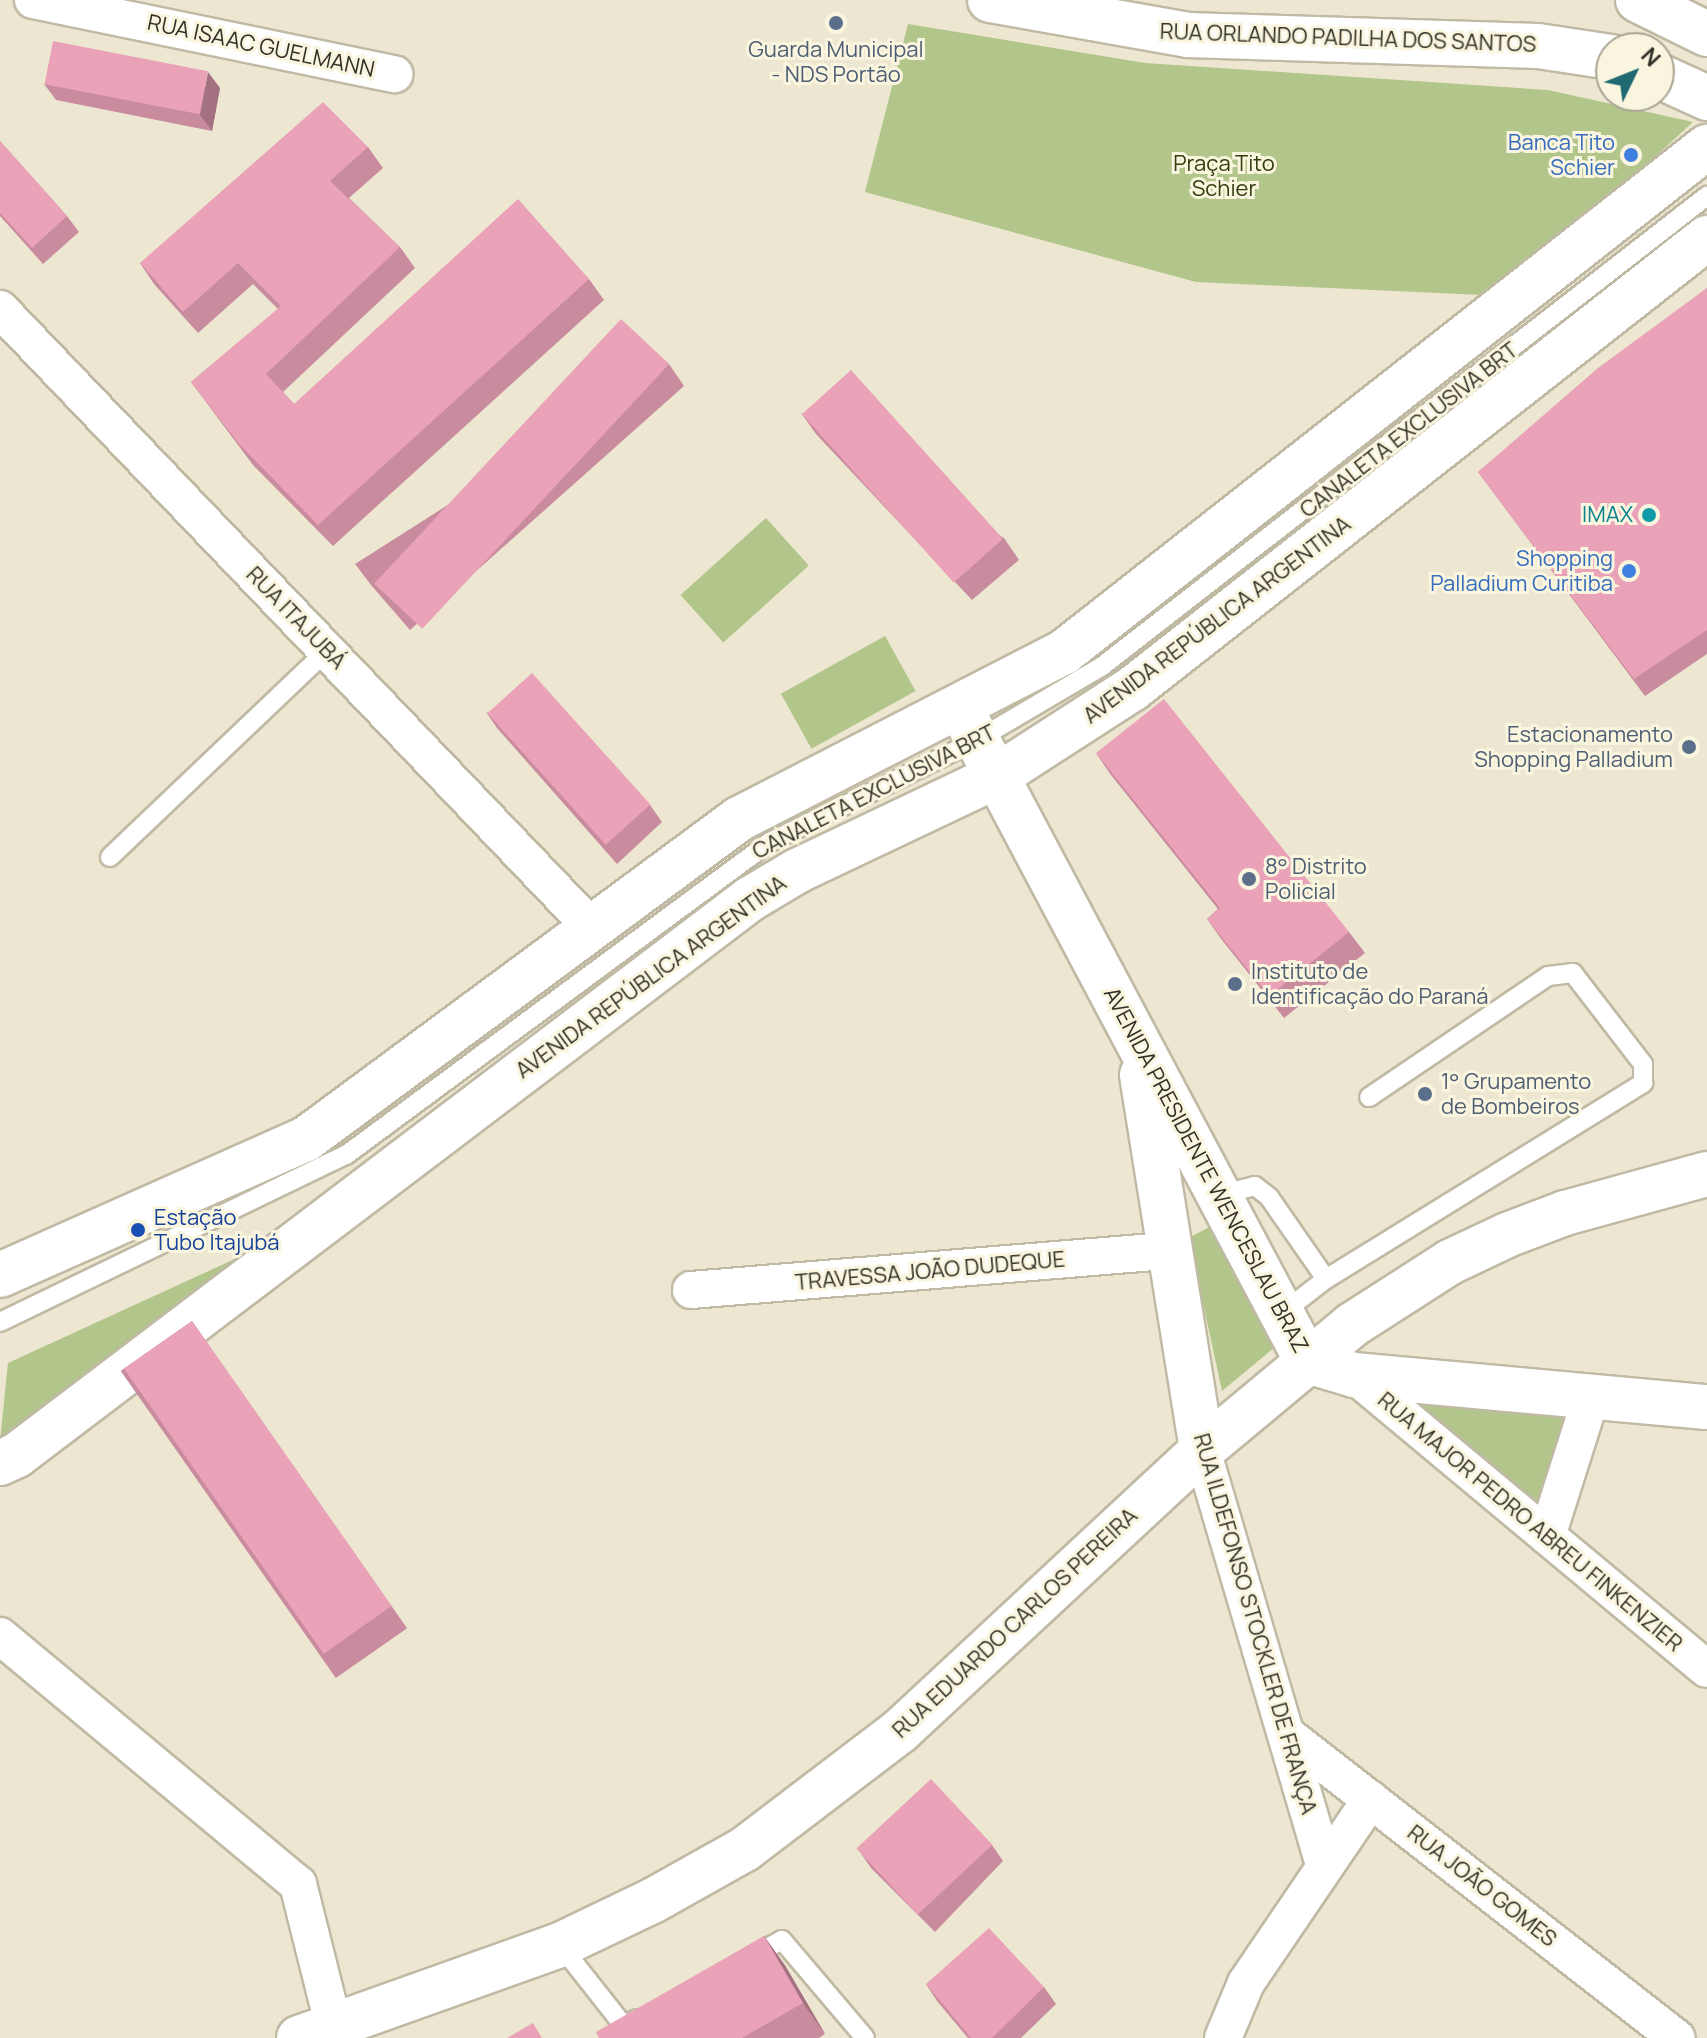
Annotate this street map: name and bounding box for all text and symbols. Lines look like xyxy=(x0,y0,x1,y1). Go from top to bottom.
street label: RUA ISAAC GUELMANN xyxy=(145,9,377,83)
marker: Guarda Municipal - NDS Portão xyxy=(827,14,845,32)
street label: RUA ORLANDO PADILHA DOS SANTOS xyxy=(1159,18,1537,58)
north arrow xyxy=(1595,32,1675,112)
place label: Guarda Municipal - NDS Portão xyxy=(748,36,924,88)
text: N xyxy=(1635,41,1667,73)
place label: Banca Tito Schier xyxy=(1508,129,1615,180)
marker: Banca Tito Schier xyxy=(1622,146,1640,164)
park label: Praça Tito Schier xyxy=(1173,150,1275,202)
street label: CANALETA EXCLUSIVA BRT xyxy=(1295,337,1523,523)
place label: IMAX xyxy=(1582,502,1633,528)
marker: IMAX xyxy=(1640,506,1658,524)
street label: AVENIDA REPÚBLICA ARGENTINA xyxy=(1078,511,1356,729)
place label: Shopping Palladium Curitiba xyxy=(1430,545,1613,596)
street label: RUA ITAJUBÁ xyxy=(241,561,351,675)
marker: Shopping Palladium Curitiba xyxy=(1620,562,1638,580)
street label: CANALETA EXCLUSIVA BRT xyxy=(748,719,1000,865)
place label: Estacionamento Shopping Palladium xyxy=(1474,721,1673,772)
marker: Estacionamento Shopping Palladium xyxy=(1680,738,1698,756)
place label: 8° Distrito Policial xyxy=(1265,853,1367,904)
street label: AVENIDA REPÚBLICA ARGENTINA xyxy=(511,870,791,1084)
marker: 8° Distrito Policial xyxy=(1240,870,1258,888)
place label: Instituto de Identificação do Paraná xyxy=(1251,958,1488,1010)
marker: Instituto de Identificação do Paraná xyxy=(1226,975,1244,993)
street label: AVENIDA PRESIDENTE WENCESLAU BRAZ xyxy=(1098,983,1314,1357)
place label: 1° Grupamento de Bombeiros xyxy=(1441,1068,1591,1120)
marker: 1° Grupamento de Bombeiros xyxy=(1416,1085,1434,1103)
place label: Estação Tubo Itajubá xyxy=(154,1204,280,1256)
marker: Estação Tubo Itajubá xyxy=(129,1221,147,1239)
street label: TRAVESSA JOÃO DUDEQUE xyxy=(794,1246,1066,1296)
street label: RUA MAJOR PEDRO ABREU FINKENZIER xyxy=(1372,1387,1688,1657)
street label: RUA ILDEFONSO STOCKLER DE FRANÇA xyxy=(1188,1431,1322,1817)
street label: RUA EDUARDO CARLOS PEREIRA xyxy=(887,1503,1143,1743)
street label: RUA JOÃO GOMES xyxy=(1402,1820,1562,1952)

